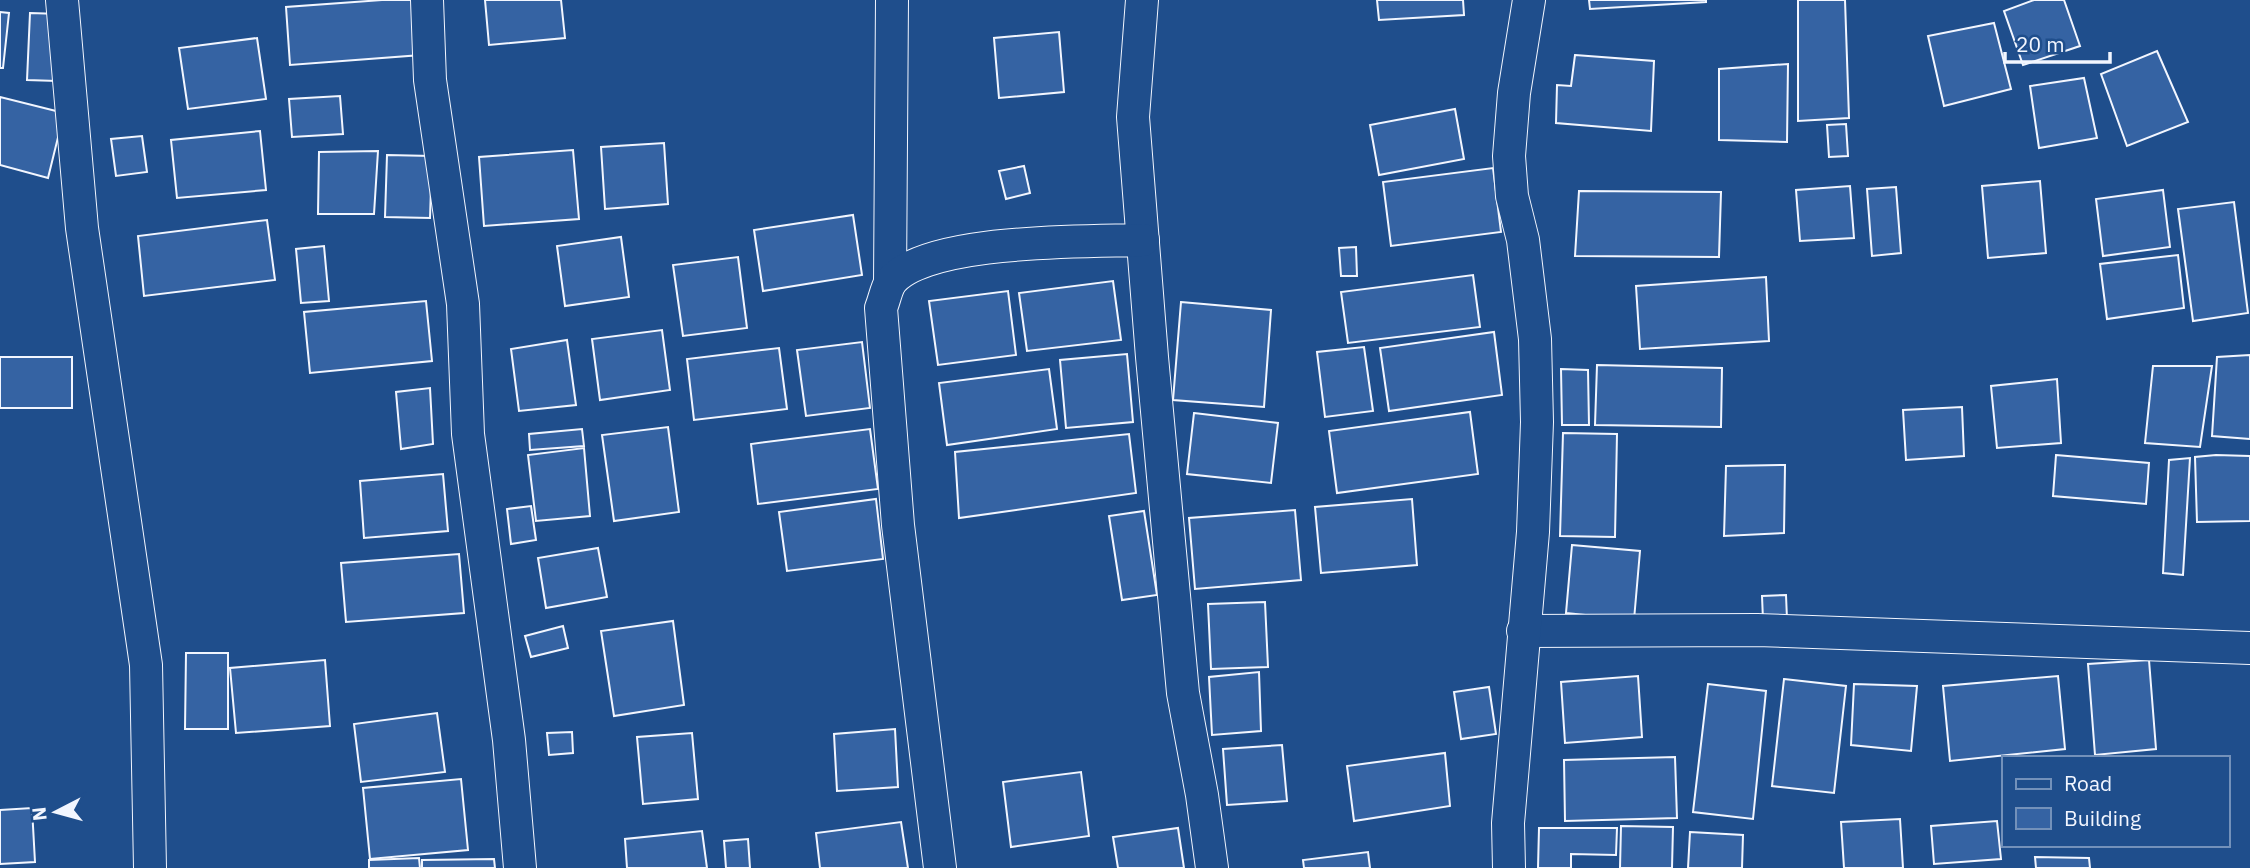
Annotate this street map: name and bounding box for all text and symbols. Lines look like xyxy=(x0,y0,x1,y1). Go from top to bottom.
scale bar xyxy=(2005,21,2110,65)
text: 20 m xyxy=(2016,30,2065,58)
legend xyxy=(2002,756,2229,847)
text: Road xyxy=(2064,769,2112,797)
north arrow xyxy=(21,777,91,847)
text: Building xyxy=(2064,804,2141,832)
text: N xyxy=(26,806,52,822)

